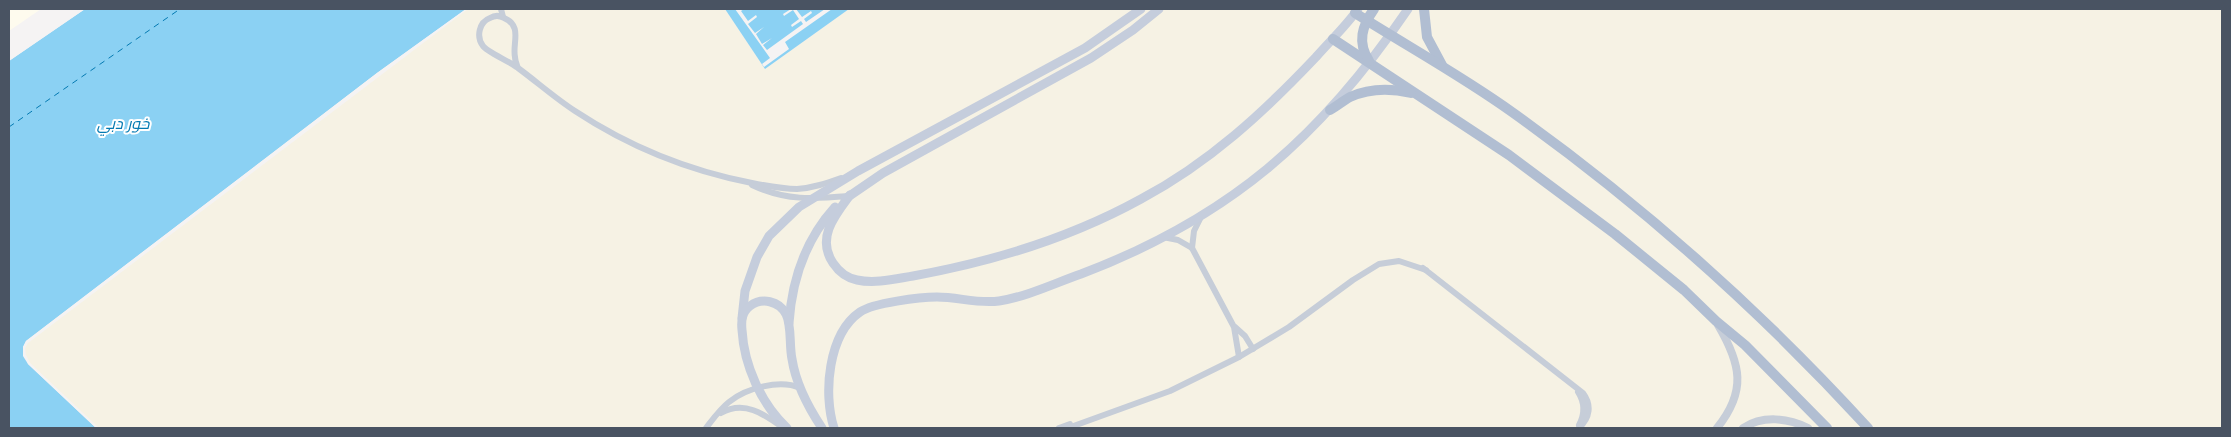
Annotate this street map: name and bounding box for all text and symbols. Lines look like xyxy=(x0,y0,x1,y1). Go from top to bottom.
water label: خور دبي xyxy=(97,114,150,136)

